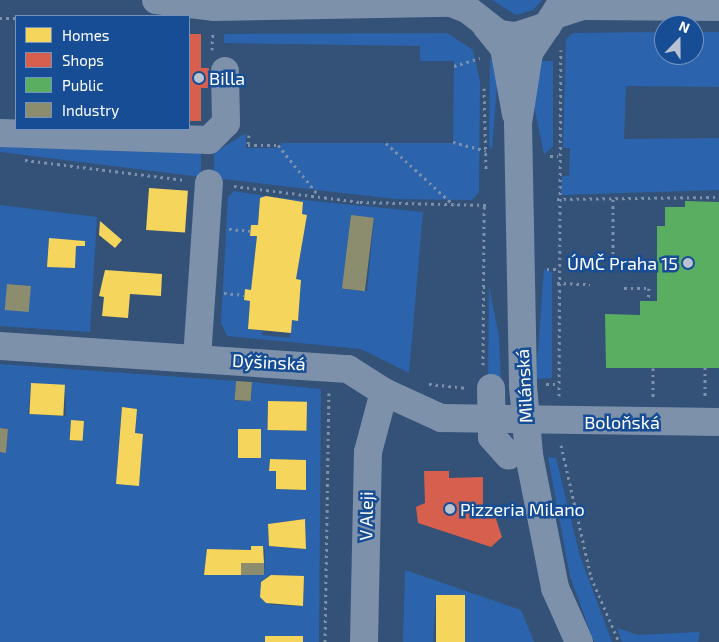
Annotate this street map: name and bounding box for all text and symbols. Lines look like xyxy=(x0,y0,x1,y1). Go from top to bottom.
legend xyxy=(15,15,190,130)
north arrow xyxy=(654,15,704,65)
text: N xyxy=(677,17,692,36)
text: Homes xyxy=(62,26,109,44)
text: Shops xyxy=(62,51,104,69)
place label: Billa xyxy=(209,67,245,89)
marker: Billa xyxy=(193,72,205,84)
text: Public xyxy=(62,76,103,94)
text: Industry xyxy=(62,101,119,119)
place label: ÚMČ Praha 15 xyxy=(567,252,678,274)
marker: ÚMČ Praha 15 xyxy=(682,257,694,269)
street label: Milánská xyxy=(511,348,537,424)
street label: Dýšinská xyxy=(232,349,306,375)
street label: Boloňská xyxy=(584,411,660,433)
street label: V Aleji xyxy=(355,491,377,541)
place label: Pizzeria Milano xyxy=(460,498,585,520)
marker: Pizzeria Milano xyxy=(444,503,456,515)

